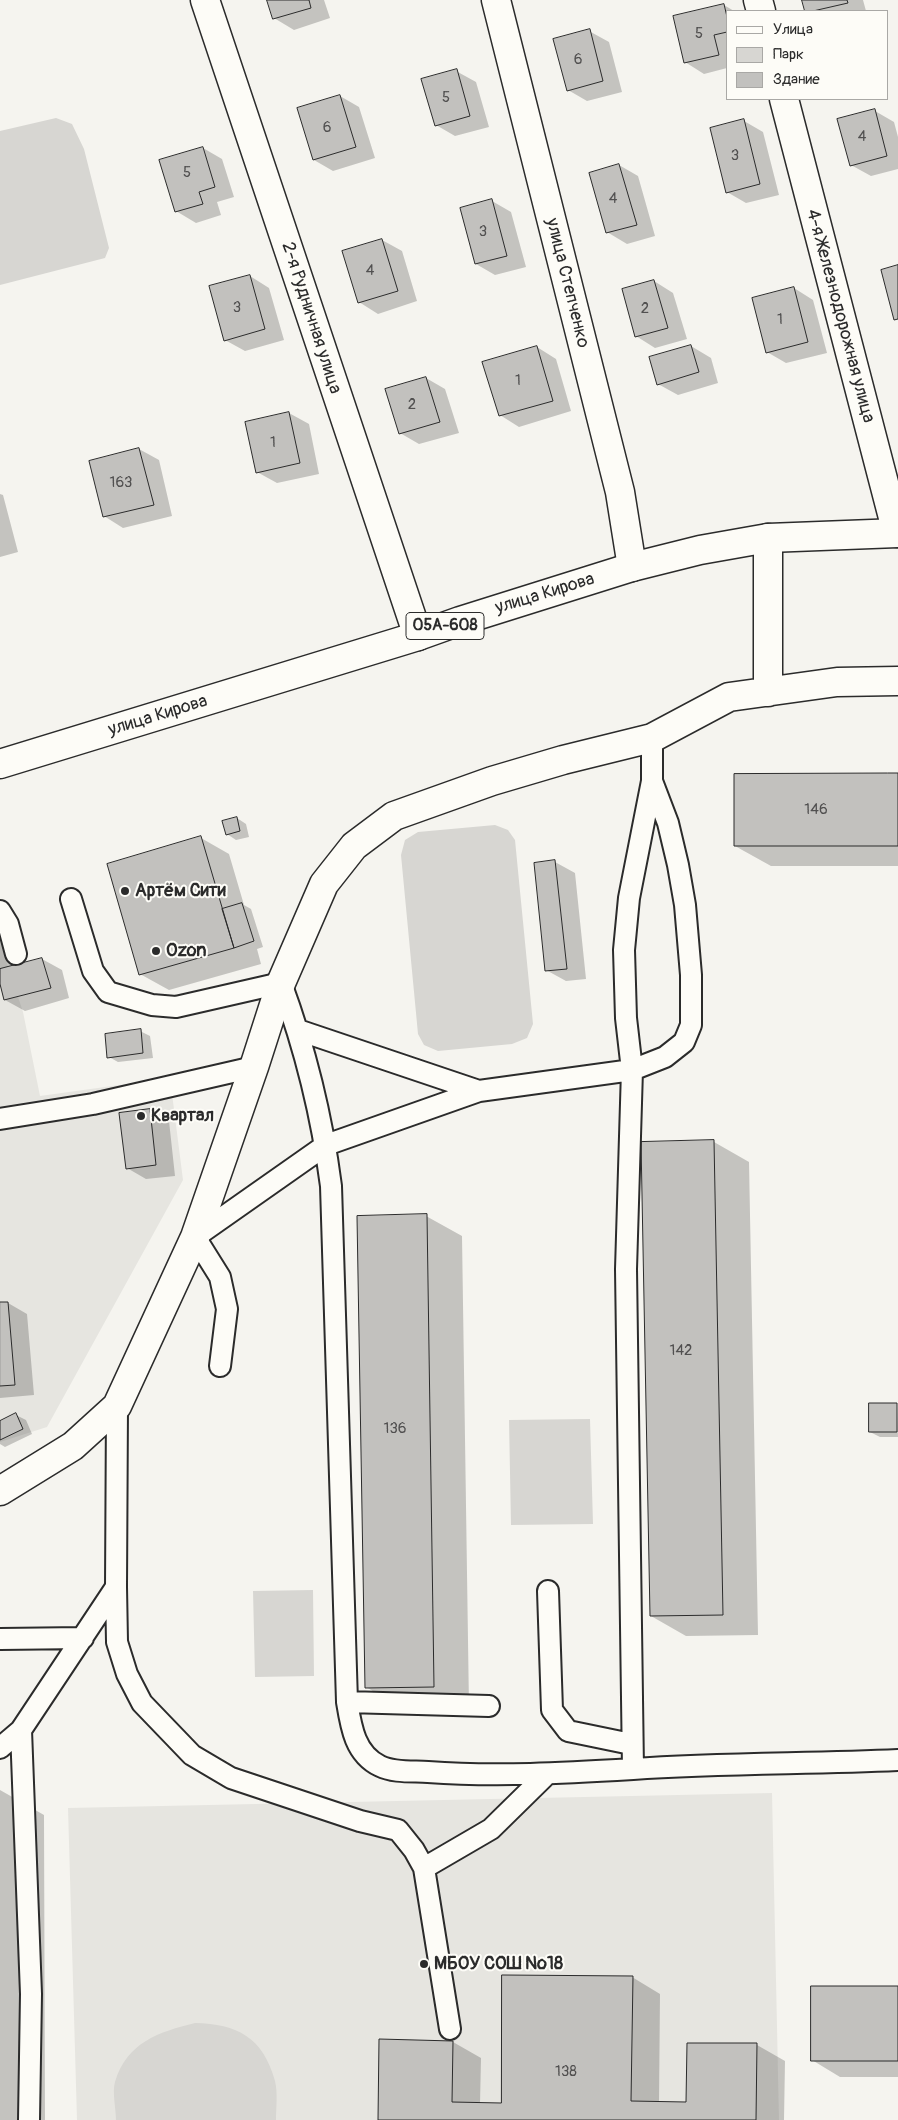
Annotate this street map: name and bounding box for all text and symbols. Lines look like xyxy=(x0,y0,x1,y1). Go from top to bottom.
legend xyxy=(726,10,888,100)
text: Улица xyxy=(773,20,813,39)
house number: 5 xyxy=(695,25,703,43)
text: Парк xyxy=(773,45,804,64)
house number: 6 xyxy=(574,51,582,69)
text: Здание xyxy=(773,70,820,89)
house number: 5 xyxy=(442,89,450,107)
house number: 6 xyxy=(323,119,331,137)
house number: 4 xyxy=(858,128,866,146)
house number: 3 xyxy=(731,147,739,165)
house number: 5 xyxy=(183,164,191,182)
house number: 4 xyxy=(609,190,617,208)
street label: 4-я Железнодорожная улица xyxy=(801,207,879,425)
street label: улица Степченко xyxy=(540,216,594,350)
house number: 3 xyxy=(479,223,487,241)
street label: 2-я Рудничная улица xyxy=(276,239,346,397)
house number: 4 xyxy=(366,262,374,280)
house number: 3 xyxy=(233,299,241,317)
house number: 2 xyxy=(641,300,649,318)
house number: 1 xyxy=(777,311,783,329)
house number: 1 xyxy=(515,372,521,390)
house number: 2 xyxy=(408,396,416,414)
house number: 1 xyxy=(270,434,276,452)
house number: 163 xyxy=(110,474,132,492)
street label: улица Кирова xyxy=(493,569,597,619)
road number: 05А-608 xyxy=(406,612,484,640)
street label: улица Кирова xyxy=(106,691,210,741)
house number: 146 xyxy=(804,801,828,819)
place label: Артём Сити xyxy=(135,880,226,902)
marker: Артём Сити xyxy=(119,885,131,897)
place label: Ozon xyxy=(166,940,206,962)
marker: Ozon xyxy=(150,945,162,957)
place label: Квартал xyxy=(151,1105,214,1127)
marker: Квартал xyxy=(135,1110,147,1122)
house number: 142 xyxy=(670,1342,692,1360)
house number: 136 xyxy=(384,1420,406,1438)
place label: МБОУ СОШ №18 xyxy=(434,1953,563,1975)
marker: МБОУ СОШ №18 xyxy=(418,1958,430,1970)
house number: 138 xyxy=(555,2063,577,2081)

